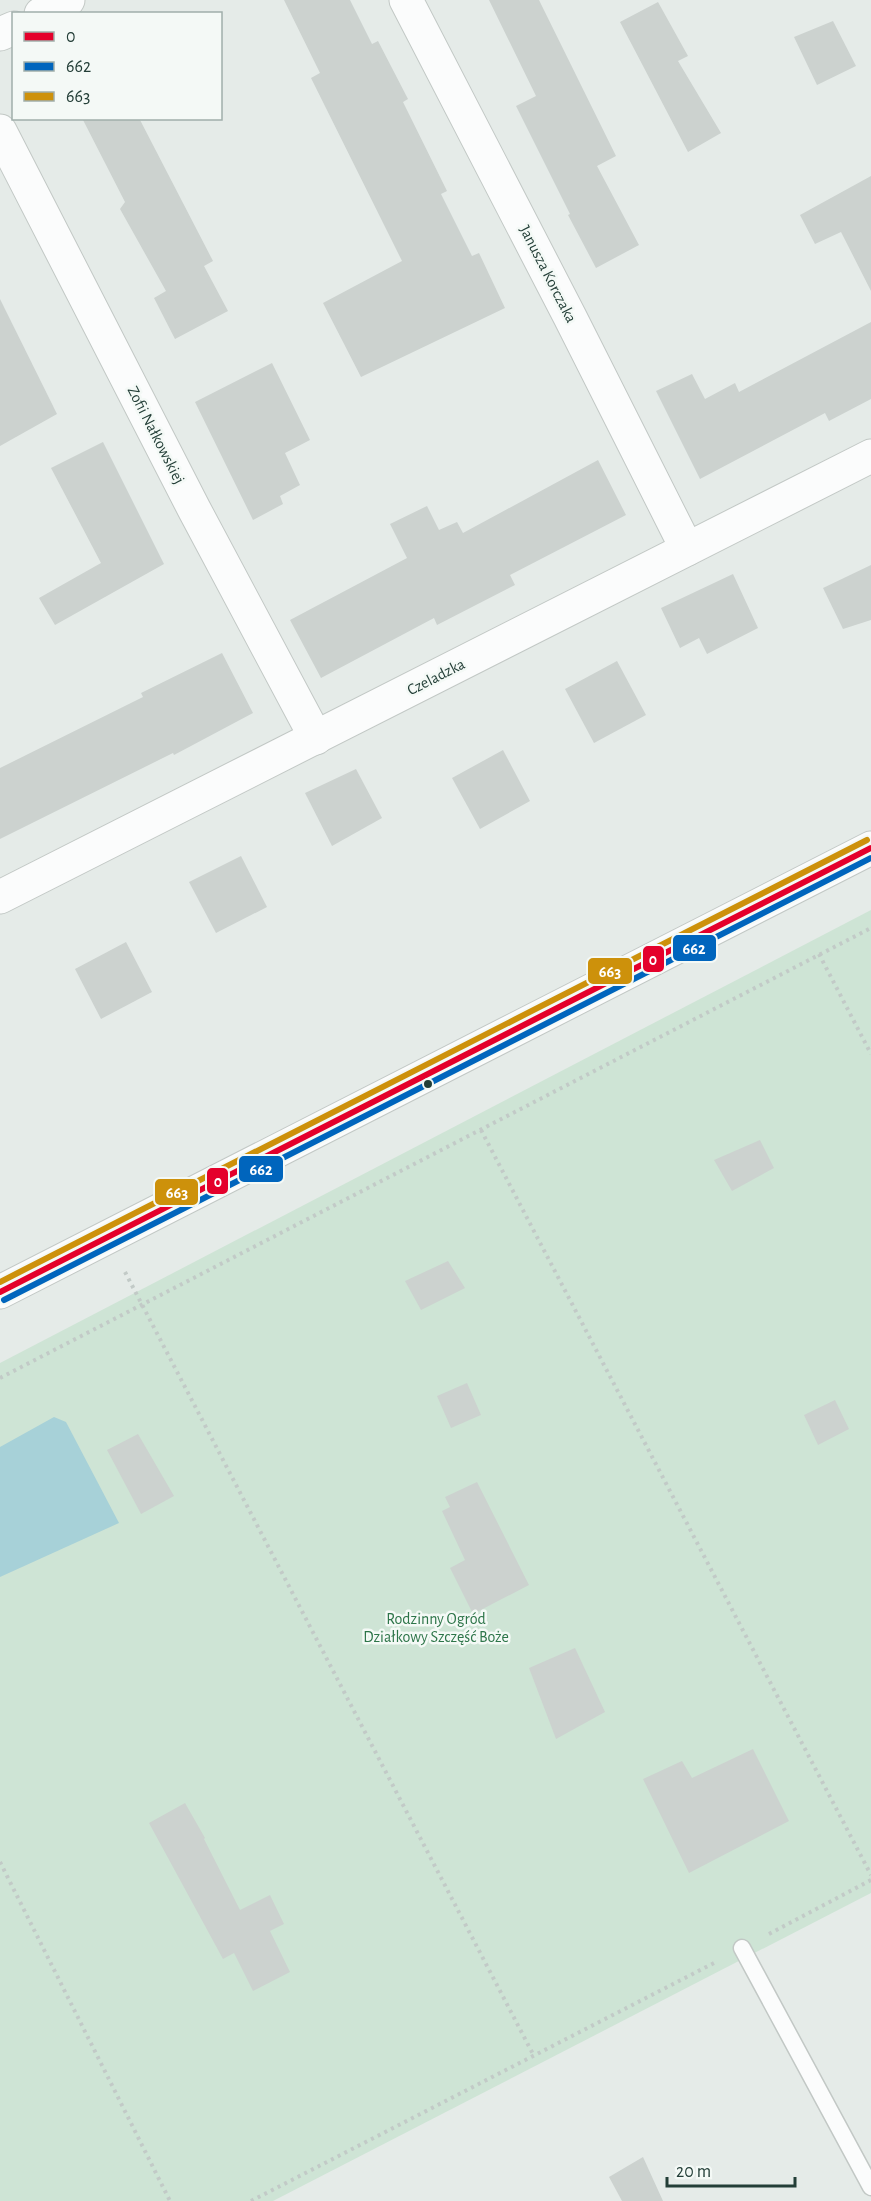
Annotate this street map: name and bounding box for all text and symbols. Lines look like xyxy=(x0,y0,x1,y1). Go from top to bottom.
legend xyxy=(12,12,222,120)
text: 0 xyxy=(66,28,76,46)
text: 662 xyxy=(66,58,91,76)
text: 663 xyxy=(66,88,90,106)
street label: Janusza Korczaka xyxy=(517,223,579,325)
street label: Zofii Nałkowskiej xyxy=(124,384,187,487)
street label: Czeladzka xyxy=(405,656,467,698)
line badge: 662 xyxy=(672,934,717,962)
text: 662 xyxy=(683,941,706,957)
line badge: 0 xyxy=(642,945,665,973)
text: 0 xyxy=(649,952,657,968)
line badge: 663 xyxy=(587,957,633,985)
text: 663 xyxy=(599,964,621,980)
unlabelled marker xyxy=(422,1078,434,1090)
line badge: 662 xyxy=(238,1155,284,1183)
text: 662 xyxy=(250,1162,273,1178)
line badge: 0 xyxy=(206,1167,229,1195)
text: 0 xyxy=(214,1174,222,1190)
line badge: 663 xyxy=(154,1178,199,1206)
text: 663 xyxy=(166,1185,188,1201)
park label: Rodzinny Ogród Działkowy Szczęść Boże xyxy=(363,1611,509,1646)
scale bar xyxy=(667,2150,794,2188)
text: 20 m xyxy=(676,2163,711,2181)

